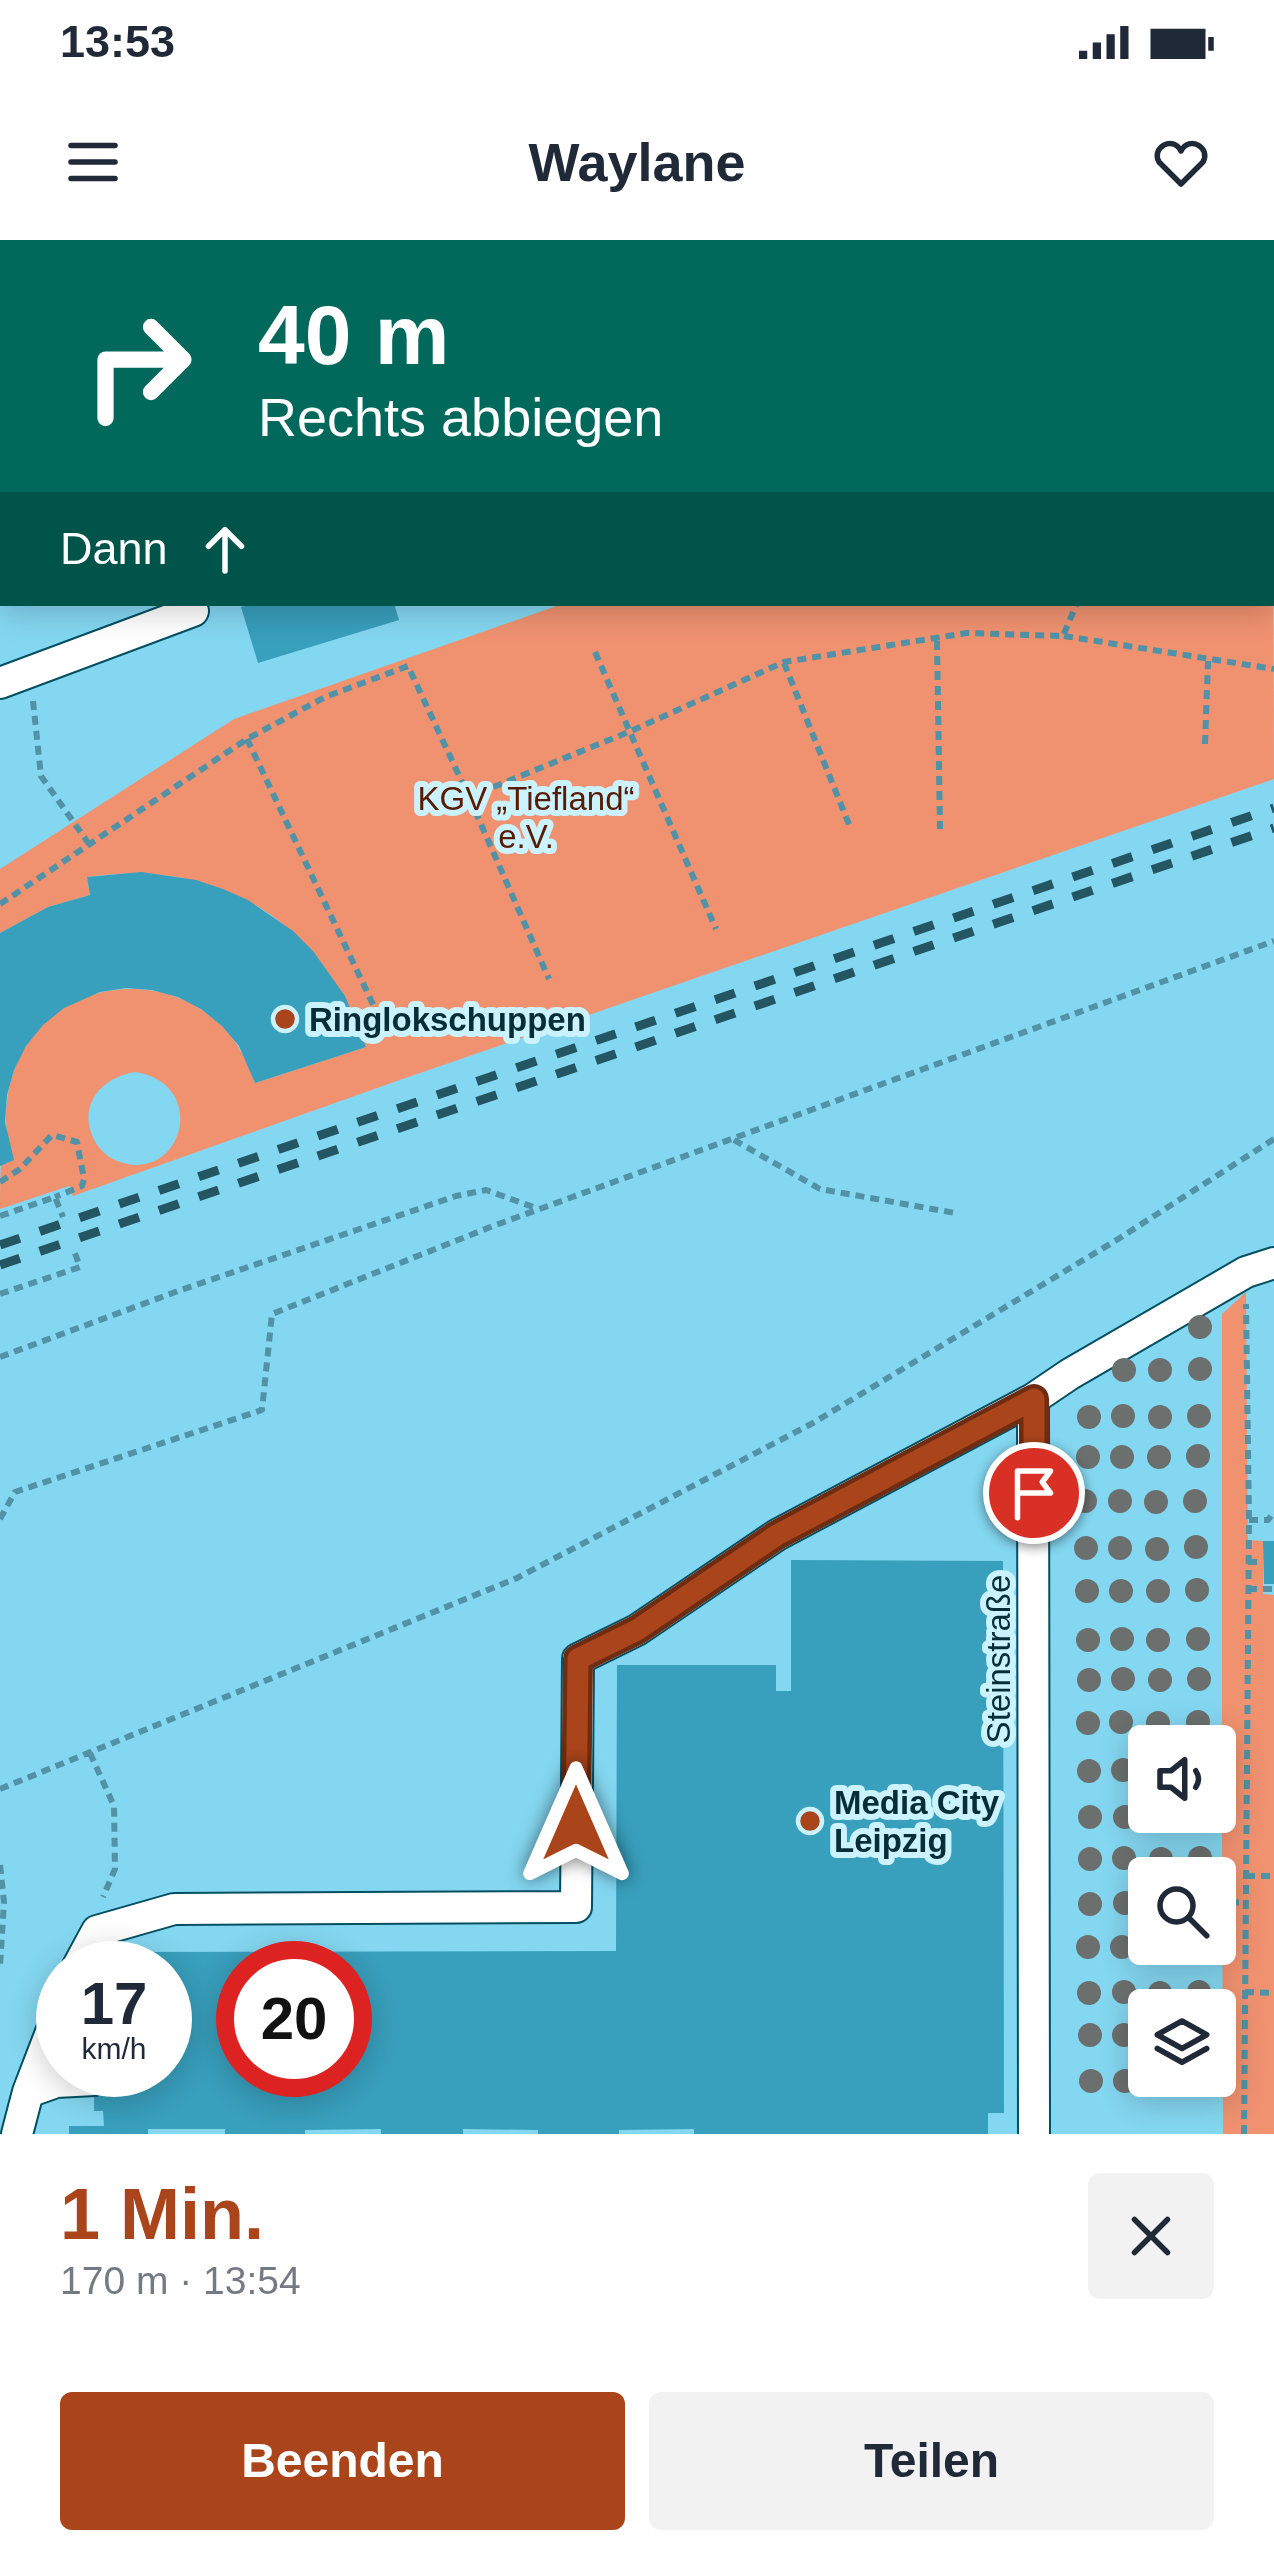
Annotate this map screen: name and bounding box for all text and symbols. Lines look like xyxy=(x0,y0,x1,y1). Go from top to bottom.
text: 13:53 xyxy=(60,16,175,67)
icon: menu xyxy=(60,129,126,195)
icon: heart xyxy=(1148,129,1214,195)
text: Waylane xyxy=(528,132,746,192)
icon: right xyxy=(60,288,216,444)
text: 40 m xyxy=(258,288,449,382)
text: Rechts abbiegen xyxy=(258,387,663,447)
icon: ahead xyxy=(192,516,258,582)
text: Dann xyxy=(60,523,168,574)
park label: KGV „Tiefland“ e.V. xyxy=(417,780,635,855)
place label: Ringlokschuppen xyxy=(309,1001,586,1038)
marker: Ringlokschuppen xyxy=(272,1006,298,1032)
pin xyxy=(983,1442,1085,1544)
icon: arrive xyxy=(1001,1460,1067,1526)
street label: Steinstraße xyxy=(980,1575,1017,1743)
map controls xyxy=(1128,1725,1236,2097)
button: sound xyxy=(1128,1725,1236,1833)
position arrow xyxy=(513,1761,639,1887)
place label: Media City Leipzig xyxy=(834,1784,1000,1859)
marker: Media City Leipzig xyxy=(797,1808,823,1834)
button: search xyxy=(1128,1857,1236,1965)
speed limit sign: 20 xyxy=(216,1941,372,2097)
text: 17 xyxy=(81,1970,147,2037)
button: layers xyxy=(1128,1989,1236,2097)
text: km/h xyxy=(81,2032,147,2065)
button: close xyxy=(1088,2173,1214,2299)
text: 1 Min. xyxy=(60,2174,264,2254)
text: 170 m · 13:54 xyxy=(60,2259,301,2302)
button: Beenden xyxy=(60,2392,625,2530)
button: Teilen xyxy=(649,2392,1214,2530)

